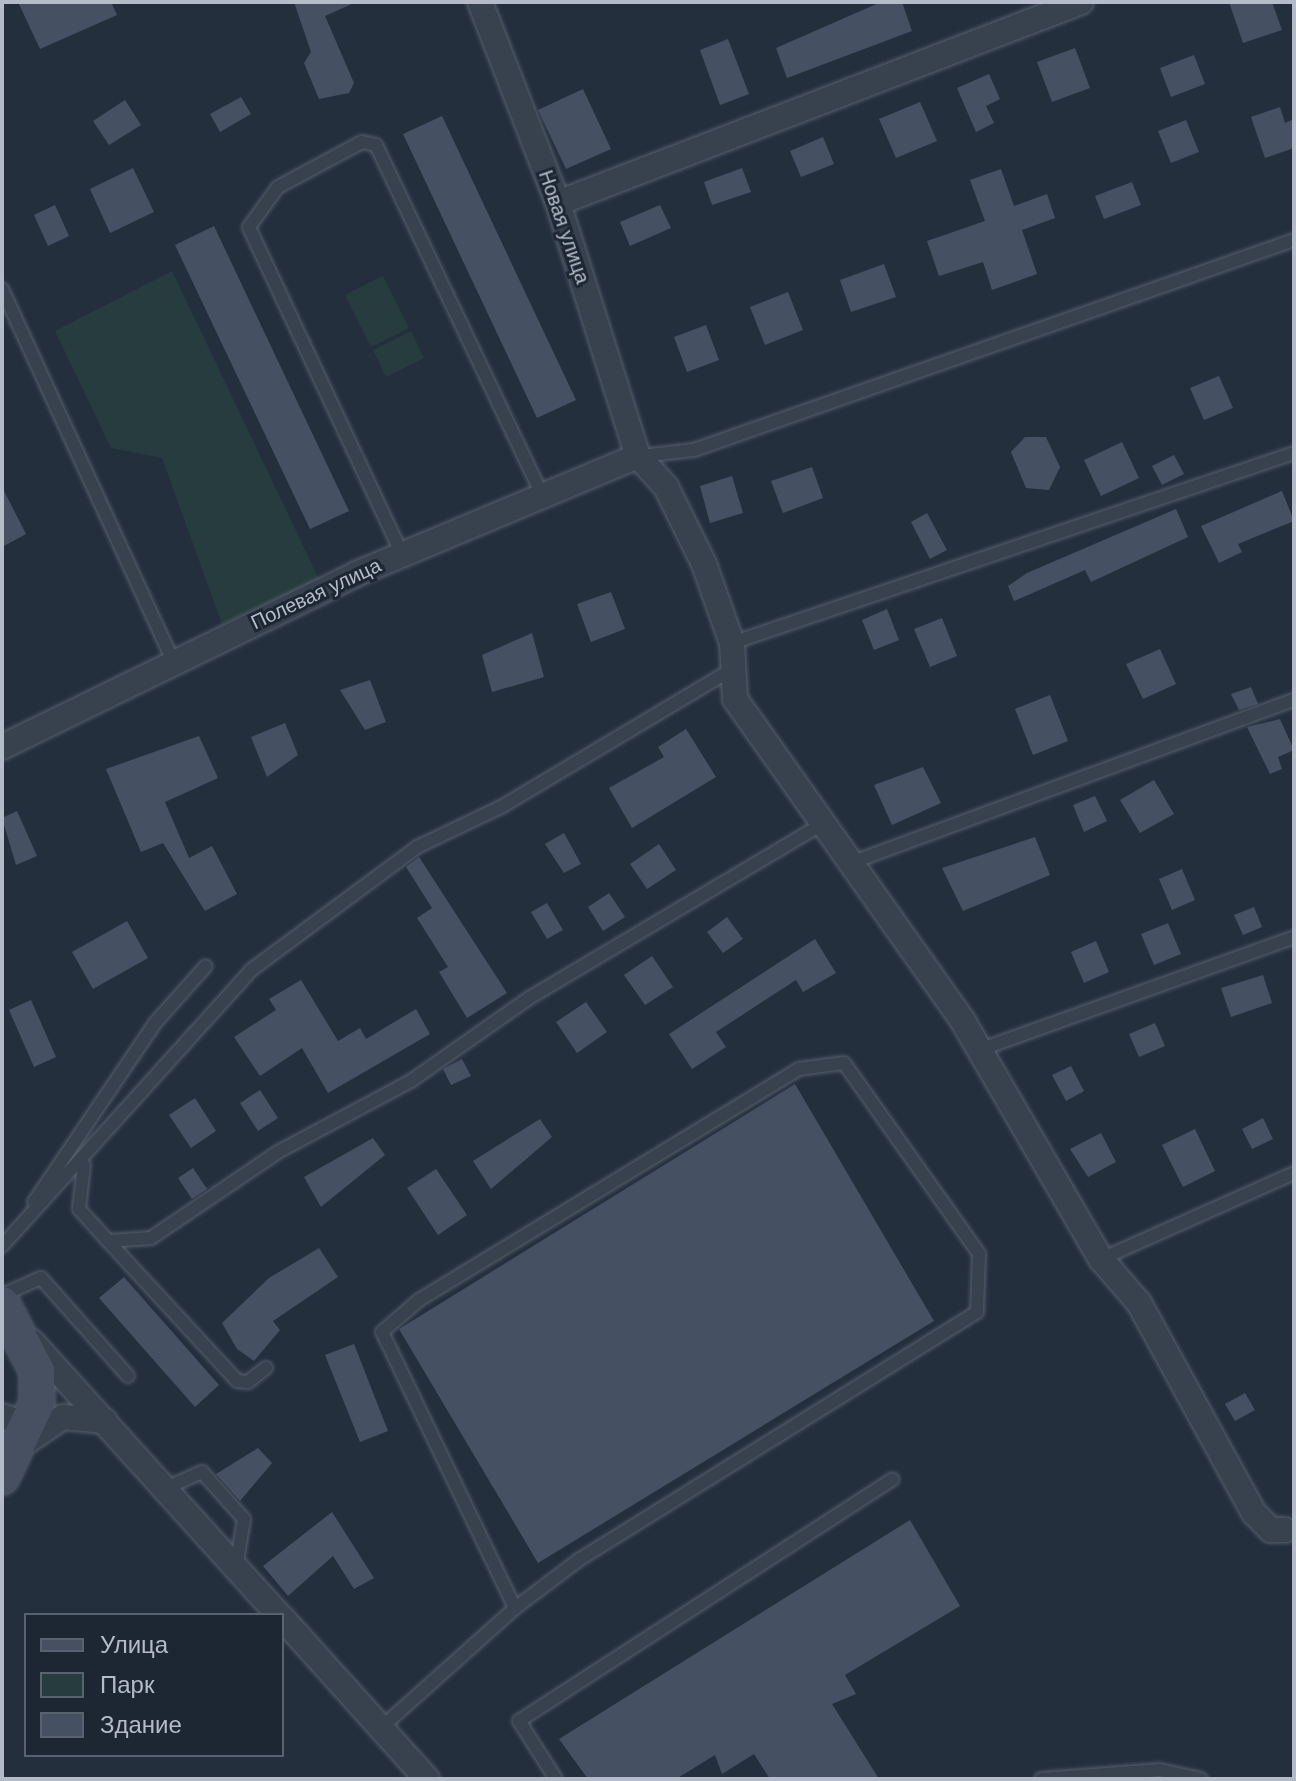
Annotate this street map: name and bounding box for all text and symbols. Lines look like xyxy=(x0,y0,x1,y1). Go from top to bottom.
street label: Новая улица xyxy=(533,167,595,287)
street label: Полевая улица xyxy=(247,553,385,635)
legend xyxy=(24,1613,284,1757)
text: Улица xyxy=(100,1631,168,1658)
text: Парк xyxy=(100,1671,154,1698)
text: Здание xyxy=(100,1711,182,1738)

